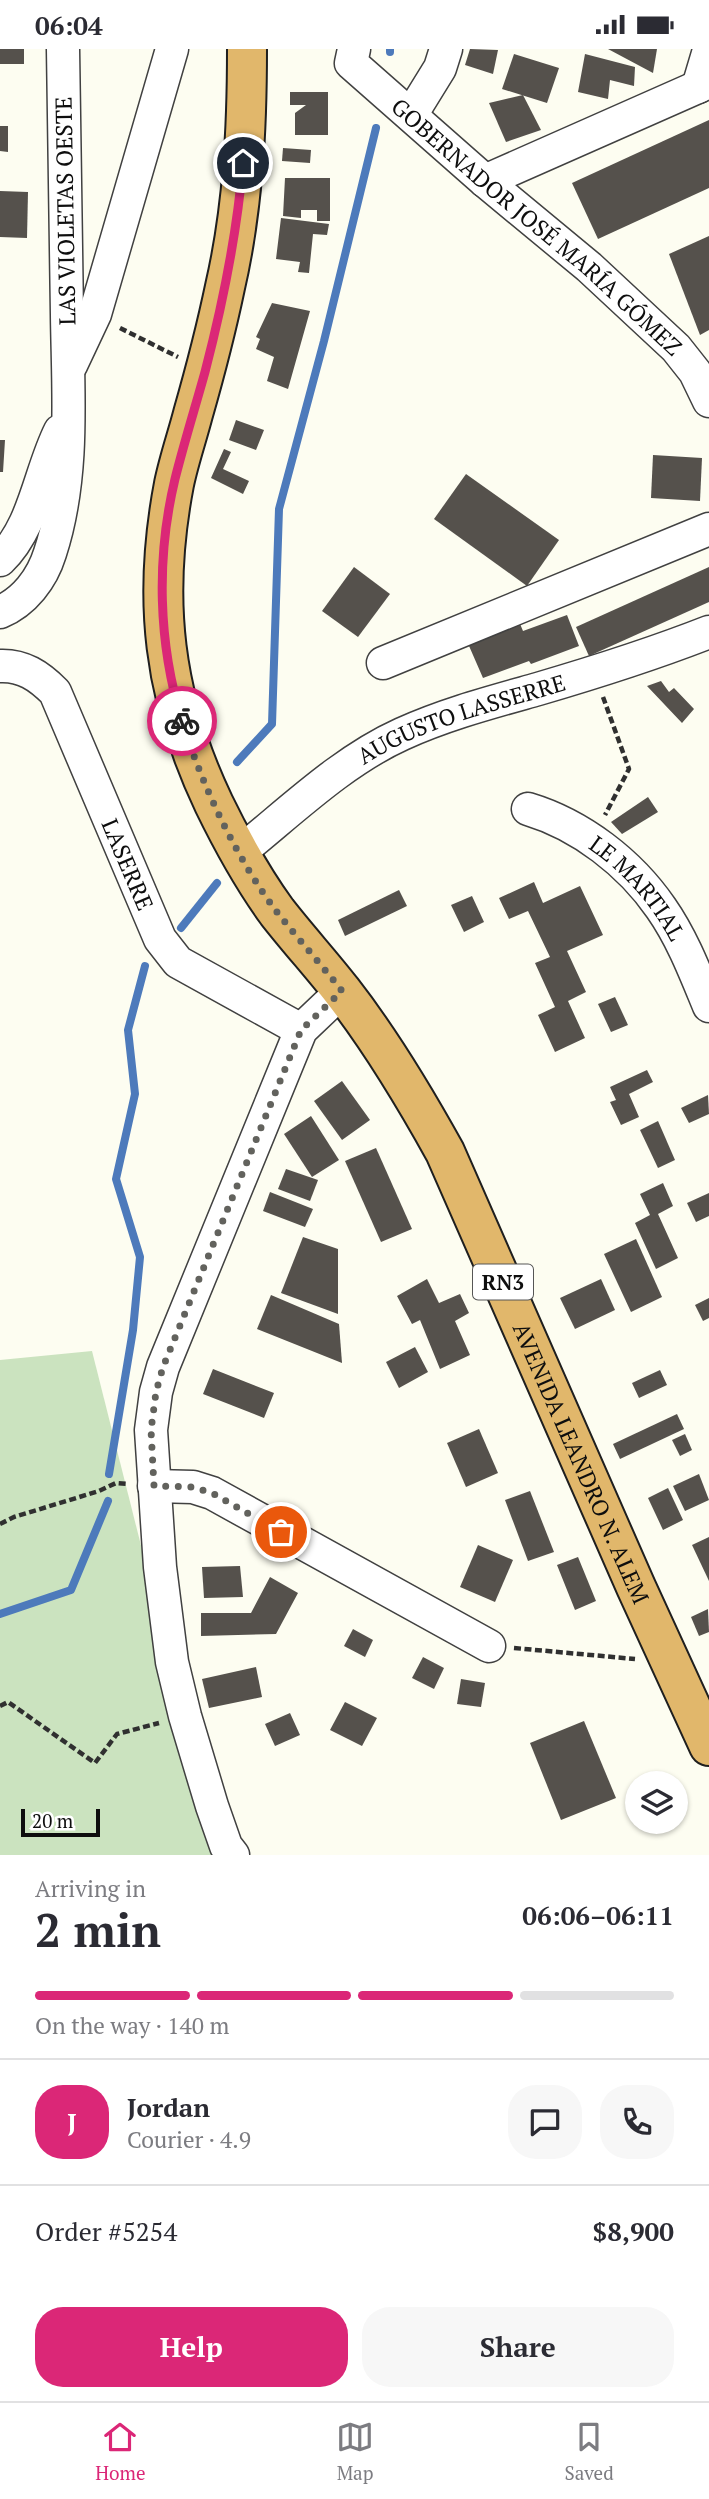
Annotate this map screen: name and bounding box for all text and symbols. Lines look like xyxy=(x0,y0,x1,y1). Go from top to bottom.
text: 06:04 xyxy=(35,8,103,42)
street label: GOBERNADOR JOSÉ MARÍA GÓMEZ xyxy=(385,91,689,362)
street label: LAS VIOLETAS OESTE xyxy=(48,96,82,326)
pin xyxy=(213,133,273,193)
icon: home xyxy=(224,144,262,182)
street label: AUGUSTO LASSERRE xyxy=(351,666,569,771)
courier xyxy=(147,686,217,756)
icon: bike xyxy=(163,702,201,740)
street label: LASERRE xyxy=(95,814,161,915)
street label: LE MARTIAL xyxy=(584,828,693,946)
road number: RN3 xyxy=(473,1265,533,1299)
street label: AVENIDA LEANDRO N. ALEM xyxy=(506,1318,657,1609)
pin xyxy=(251,1502,311,1562)
icon: bag xyxy=(262,1513,300,1551)
map controls xyxy=(625,1771,688,1834)
button: layers xyxy=(625,1771,688,1834)
scale bar xyxy=(21,1806,100,1838)
text: 20 m xyxy=(32,1808,73,1833)
text: Arriving in xyxy=(35,1873,146,1904)
text: 06:06–06:11 xyxy=(522,1898,674,1932)
text: 2 min xyxy=(35,1899,161,1960)
text: On the way · 140 m xyxy=(35,2010,229,2041)
button: chat xyxy=(508,2085,582,2159)
button: phone xyxy=(600,2085,674,2159)
text: Jordan xyxy=(127,2090,210,2124)
text: J xyxy=(67,2105,77,2139)
text: Courier · 4.9 xyxy=(127,2124,251,2155)
text: Order #5254 xyxy=(35,2214,177,2248)
text: $8,900 xyxy=(593,2214,674,2248)
button: Help xyxy=(35,2307,348,2387)
button: Share xyxy=(362,2307,674,2387)
tab: Home xyxy=(95,2418,146,2485)
tab: Map xyxy=(336,2418,374,2485)
tab: Saved xyxy=(565,2418,614,2485)

